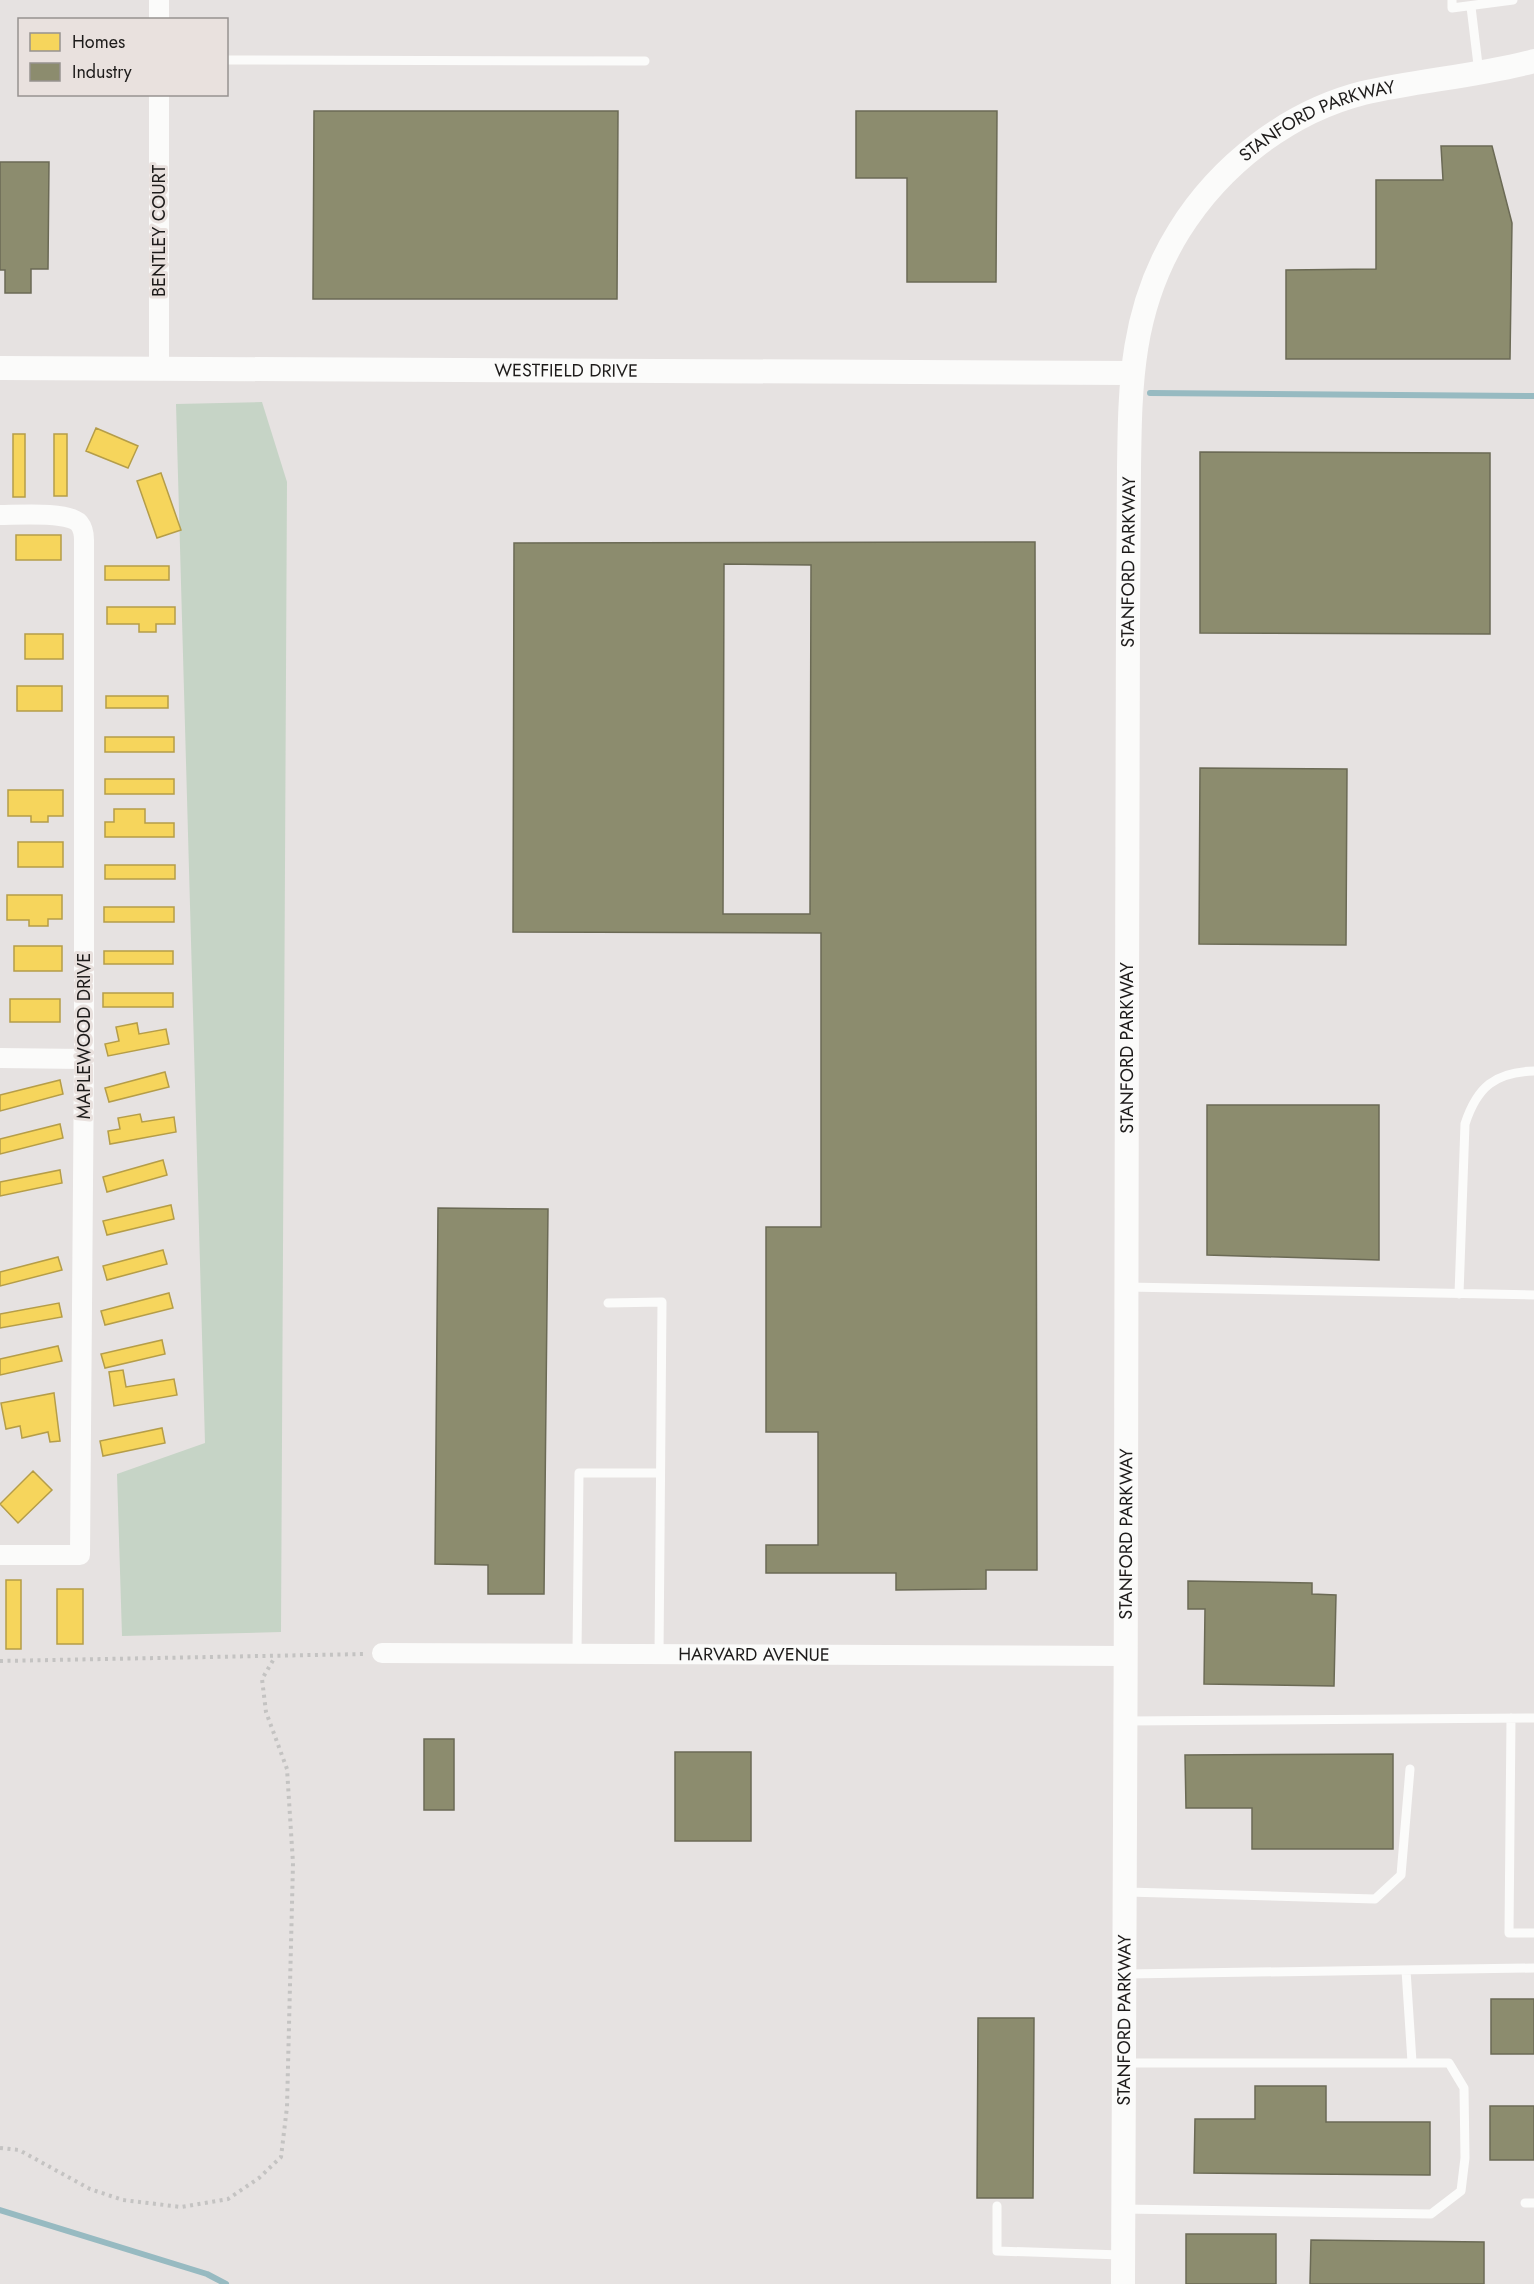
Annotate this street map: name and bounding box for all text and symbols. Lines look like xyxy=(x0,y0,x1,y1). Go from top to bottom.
legend xyxy=(18,18,228,96)
text: Homes xyxy=(72,29,125,55)
text: Industry xyxy=(72,59,132,85)
street label: STANFORD PARKWAY xyxy=(1233,74,1398,168)
street label: BENTLEY COURT xyxy=(146,164,172,297)
street label: WESTFIELD DRIVE xyxy=(494,357,638,384)
street label: STANFORD PARKWAY xyxy=(1115,475,1142,648)
street label: MAPLEWOOD DRIVE xyxy=(71,953,97,1119)
street label: STANFORD PARKWAY xyxy=(1114,961,1140,1134)
street label: STANFORD PARKWAY xyxy=(1113,1447,1139,1620)
street label: HARVARD AVENUE xyxy=(678,1641,830,1668)
street label: STANFORD PARKWAY xyxy=(1111,1933,1138,2106)

